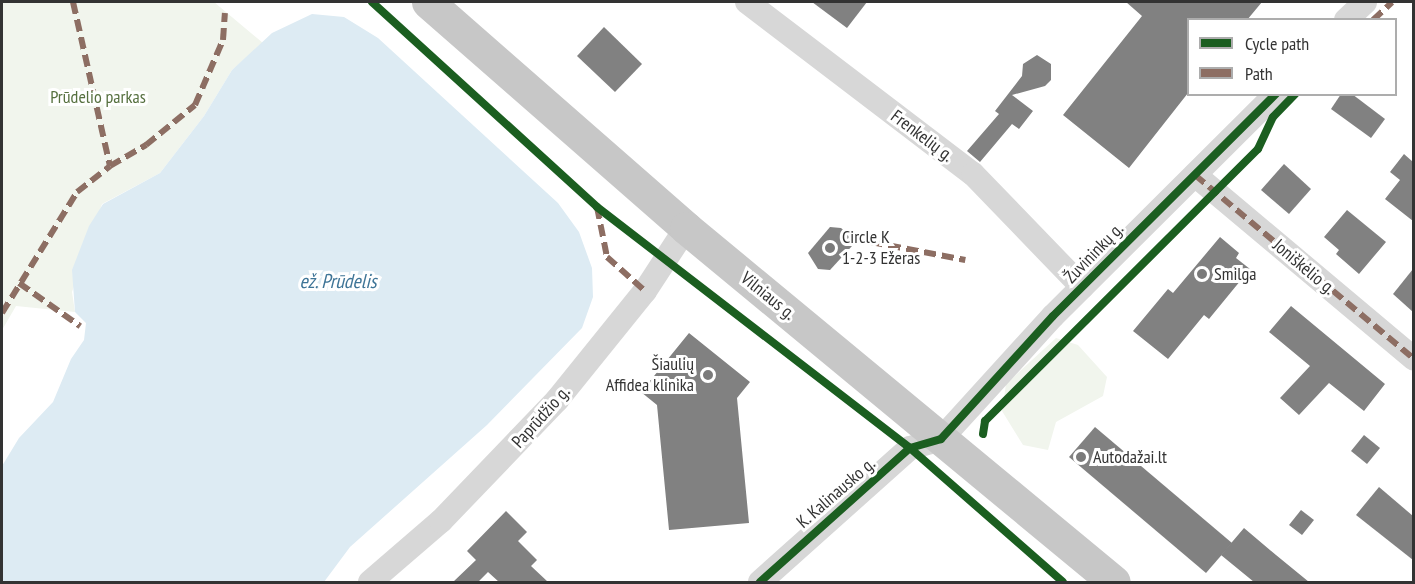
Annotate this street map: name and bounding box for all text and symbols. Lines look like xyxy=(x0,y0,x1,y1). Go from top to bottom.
legend xyxy=(1187,18,1397,96)
text: Cycle path xyxy=(1245,32,1309,55)
text: Path xyxy=(1245,62,1273,85)
park label: Prūdelio parkas xyxy=(50,86,146,108)
street label: Frenkelių g. xyxy=(886,106,958,166)
street label: Žuvininkų g. xyxy=(1060,218,1128,288)
place label: Circle K 1-2-3 Ežeras xyxy=(842,227,920,270)
street label: Joniškėlio g. xyxy=(1268,235,1340,299)
marker: Circle K 1-2-3 Ežeras xyxy=(823,241,837,255)
place label: Smilga xyxy=(1214,263,1256,285)
street label: Vilniaus g. xyxy=(736,267,800,325)
marker: Smilga xyxy=(1195,267,1209,281)
water label: ež. Prūdelis xyxy=(299,269,377,293)
place label: Šiaulių Affidea klinika xyxy=(606,354,694,397)
marker: Šiaulių Affidea klinika xyxy=(699,366,717,384)
street label: Paprūdžio g. xyxy=(507,381,575,453)
place label: Autodažai.lt xyxy=(1093,446,1167,468)
marker: Autodažai.lt xyxy=(1074,450,1088,464)
street label: K. Kalinausko g. xyxy=(792,453,880,533)

